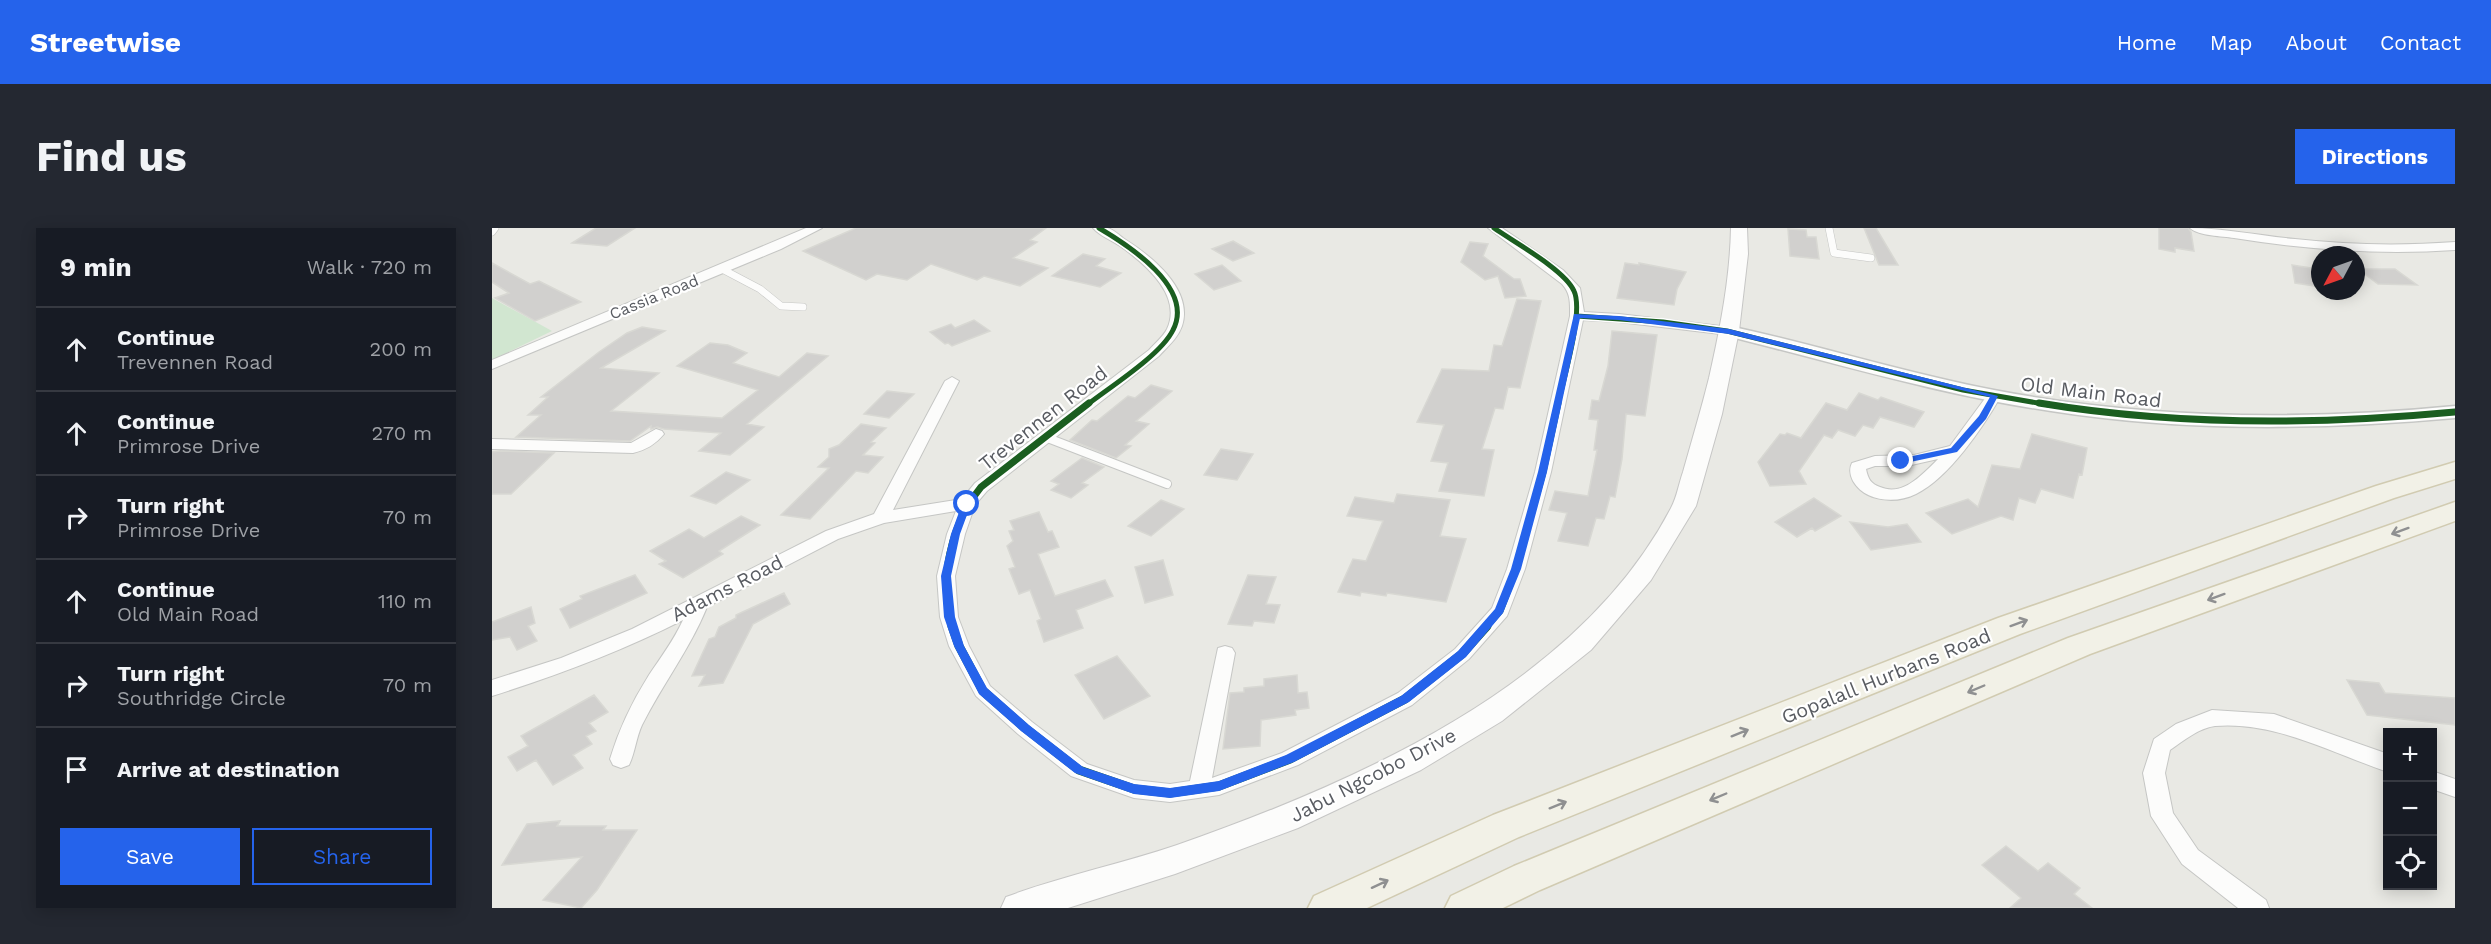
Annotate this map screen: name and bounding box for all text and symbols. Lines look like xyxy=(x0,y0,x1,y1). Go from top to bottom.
text: Streetwise xyxy=(30,26,181,59)
text: Home xyxy=(2117,30,2177,55)
text: Map xyxy=(2210,30,2253,55)
text: About xyxy=(2286,30,2347,55)
text: Contact xyxy=(2380,30,2461,55)
button: Directions xyxy=(2295,129,2455,184)
text: Find us xyxy=(36,132,187,181)
north arrow xyxy=(2311,246,2365,300)
text: 9 min xyxy=(60,252,132,282)
text: Walk · 720 m xyxy=(307,255,432,279)
street label: Cassia Road xyxy=(607,271,701,323)
text: Continue xyxy=(117,325,215,350)
icon: ahead xyxy=(60,333,93,366)
text: 200 m xyxy=(370,337,432,361)
text: Trevennen Road xyxy=(117,350,273,374)
street label: Trevennen Road xyxy=(974,361,1112,475)
street label: Old Main Road xyxy=(2019,371,2163,413)
text: Continue xyxy=(117,409,215,434)
icon: ahead xyxy=(60,417,93,450)
text: 270 m xyxy=(372,421,432,445)
text: Primrose Drive xyxy=(117,434,260,458)
route end xyxy=(1887,447,1913,473)
route start xyxy=(953,490,979,516)
text: Turn right xyxy=(117,493,224,518)
icon: right xyxy=(60,501,93,534)
text: 70 m xyxy=(383,505,432,529)
text: Primrose Drive xyxy=(117,518,260,542)
one-way arrow xyxy=(2391,526,2410,537)
street label: Adams Road xyxy=(667,550,787,626)
text: Continue xyxy=(117,577,215,602)
icon: ahead xyxy=(60,585,93,618)
text: 110 m xyxy=(378,589,432,613)
one-way arrow xyxy=(2207,592,2226,603)
text: Old Main Road xyxy=(117,602,259,626)
one-way arrow xyxy=(2009,617,2027,628)
street label: Gopalall Hurbans Road xyxy=(1778,623,1994,729)
text: Turn right xyxy=(117,661,224,686)
icon: right xyxy=(60,669,93,702)
text: 70 m xyxy=(383,673,432,697)
one-way arrow xyxy=(1967,684,1985,695)
text: Southridge Circle xyxy=(117,686,286,710)
street label: Jabu Ngcobo Drive xyxy=(1286,723,1460,827)
one-way arrow xyxy=(1730,727,1748,738)
map controls xyxy=(2383,728,2437,890)
button: + xyxy=(2383,728,2437,782)
icon: arrive xyxy=(60,753,93,786)
text: Arrive at destination xyxy=(117,757,340,782)
button: − xyxy=(2383,782,2437,836)
one-way arrow xyxy=(1710,792,1728,803)
one-way arrow xyxy=(1549,799,1567,810)
button: Save xyxy=(60,828,240,885)
button: Share xyxy=(252,828,432,885)
button: locate xyxy=(2383,836,2437,890)
one-way arrow xyxy=(1370,877,1388,889)

